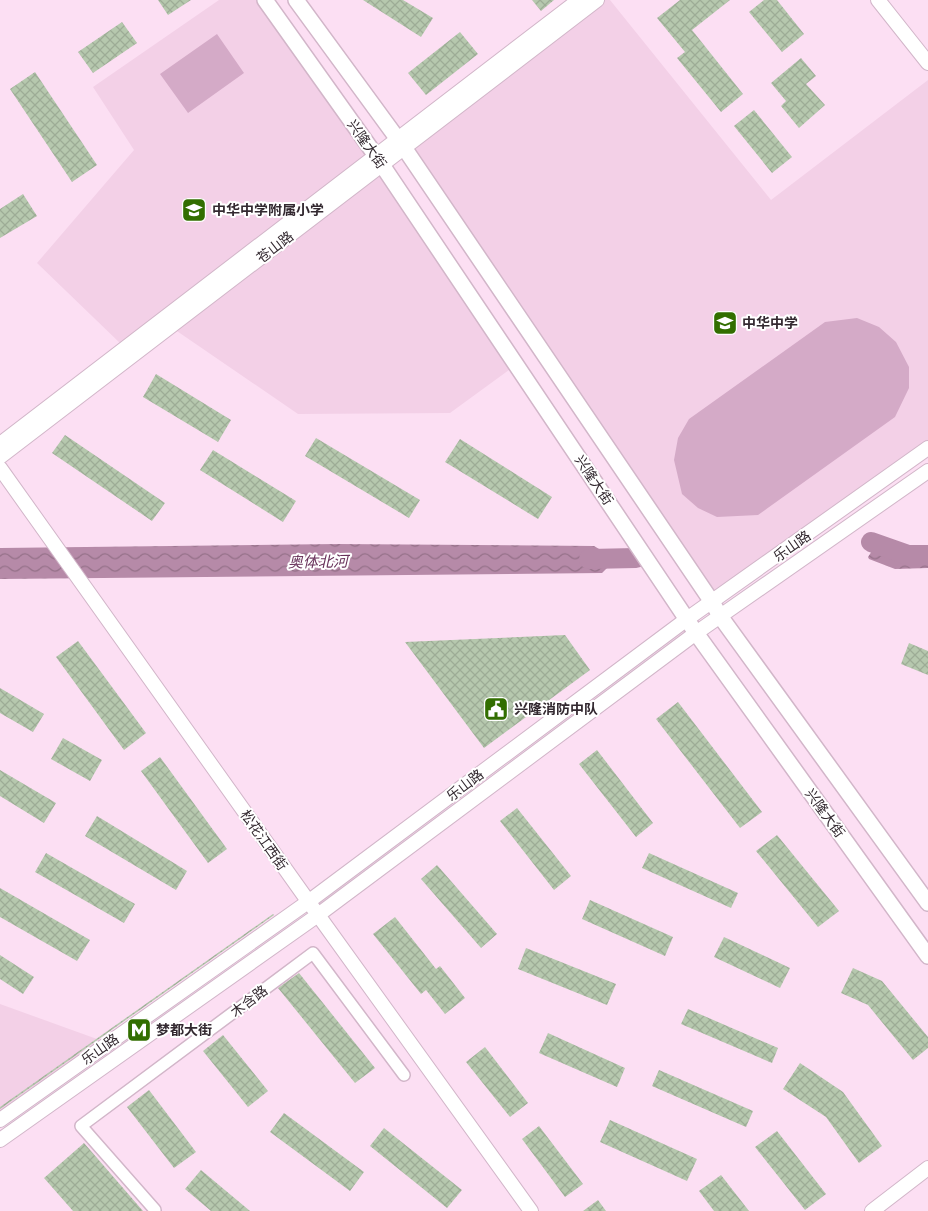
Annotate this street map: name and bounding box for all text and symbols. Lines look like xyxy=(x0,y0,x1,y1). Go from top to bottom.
street label: 兴隆大街 xyxy=(344,116,390,172)
school or university icon: 中华中学附属小学 xyxy=(181,197,207,223)
place label: 中华中学附属小学 xyxy=(212,202,324,218)
street label: 苍山路 xyxy=(254,228,296,266)
school or university icon: 中华中学 xyxy=(712,310,738,336)
place label: 中华中学 xyxy=(742,315,798,331)
street label: 兴隆大街 xyxy=(572,452,616,508)
street label: 乐山路 xyxy=(770,527,814,565)
water label: 奥体北河 xyxy=(288,552,351,571)
public building icon: 兴隆消防中队 xyxy=(483,696,509,722)
place label: 兴隆消防中队 xyxy=(514,701,598,717)
street label: 乐山路 xyxy=(443,766,487,804)
street label: 兴隆大街 xyxy=(802,786,848,840)
street label: 松花江西街 xyxy=(237,807,291,873)
street label: 木含路 xyxy=(227,982,271,1020)
metro station icon: 梦都大街 xyxy=(126,1017,152,1043)
place label: 梦都大街 xyxy=(156,1022,212,1038)
street label: 乐山路 xyxy=(78,1030,122,1068)

